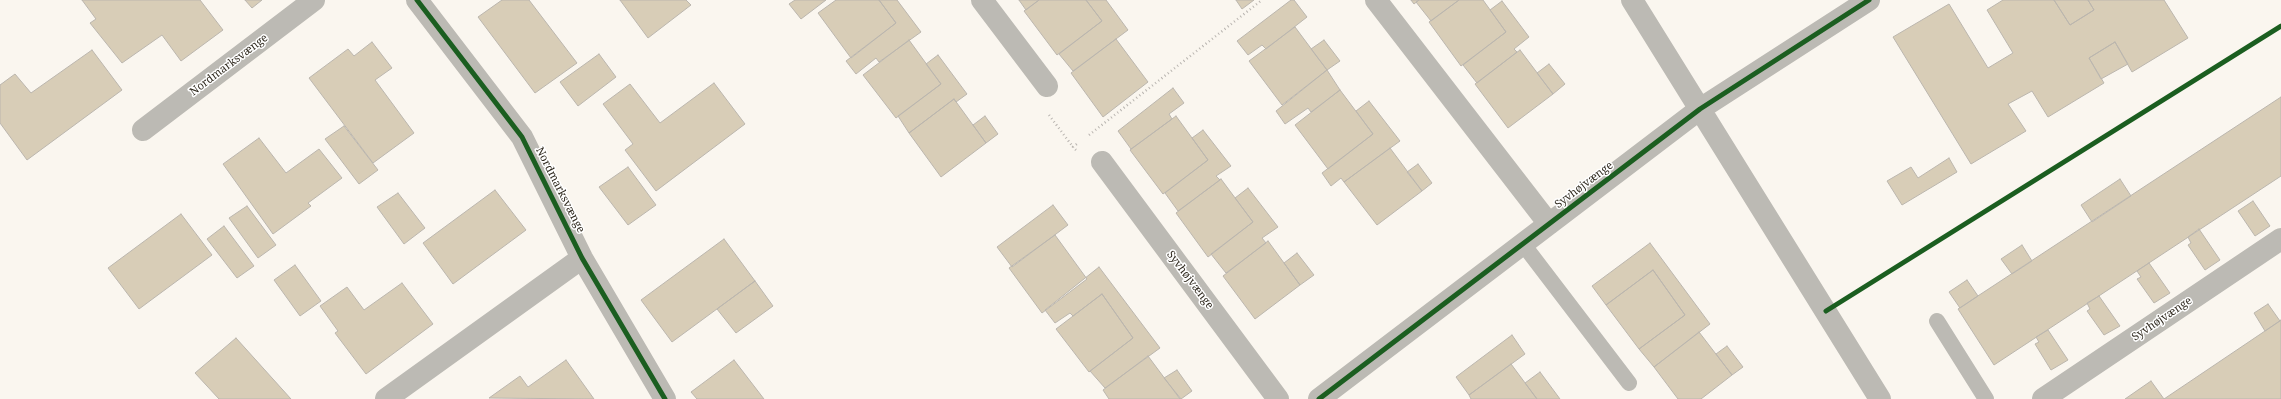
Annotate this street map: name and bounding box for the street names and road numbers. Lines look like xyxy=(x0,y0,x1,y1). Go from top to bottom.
street label: Nordmarksvænge xyxy=(187,31,271,99)
street label: Nordmarksvænge xyxy=(533,145,587,235)
street label: Syvhøjvænge xyxy=(1552,159,1616,211)
street label: Syvhøjvænge xyxy=(1164,248,1216,312)
street label: Syvhøjvænge xyxy=(2130,294,2194,344)

